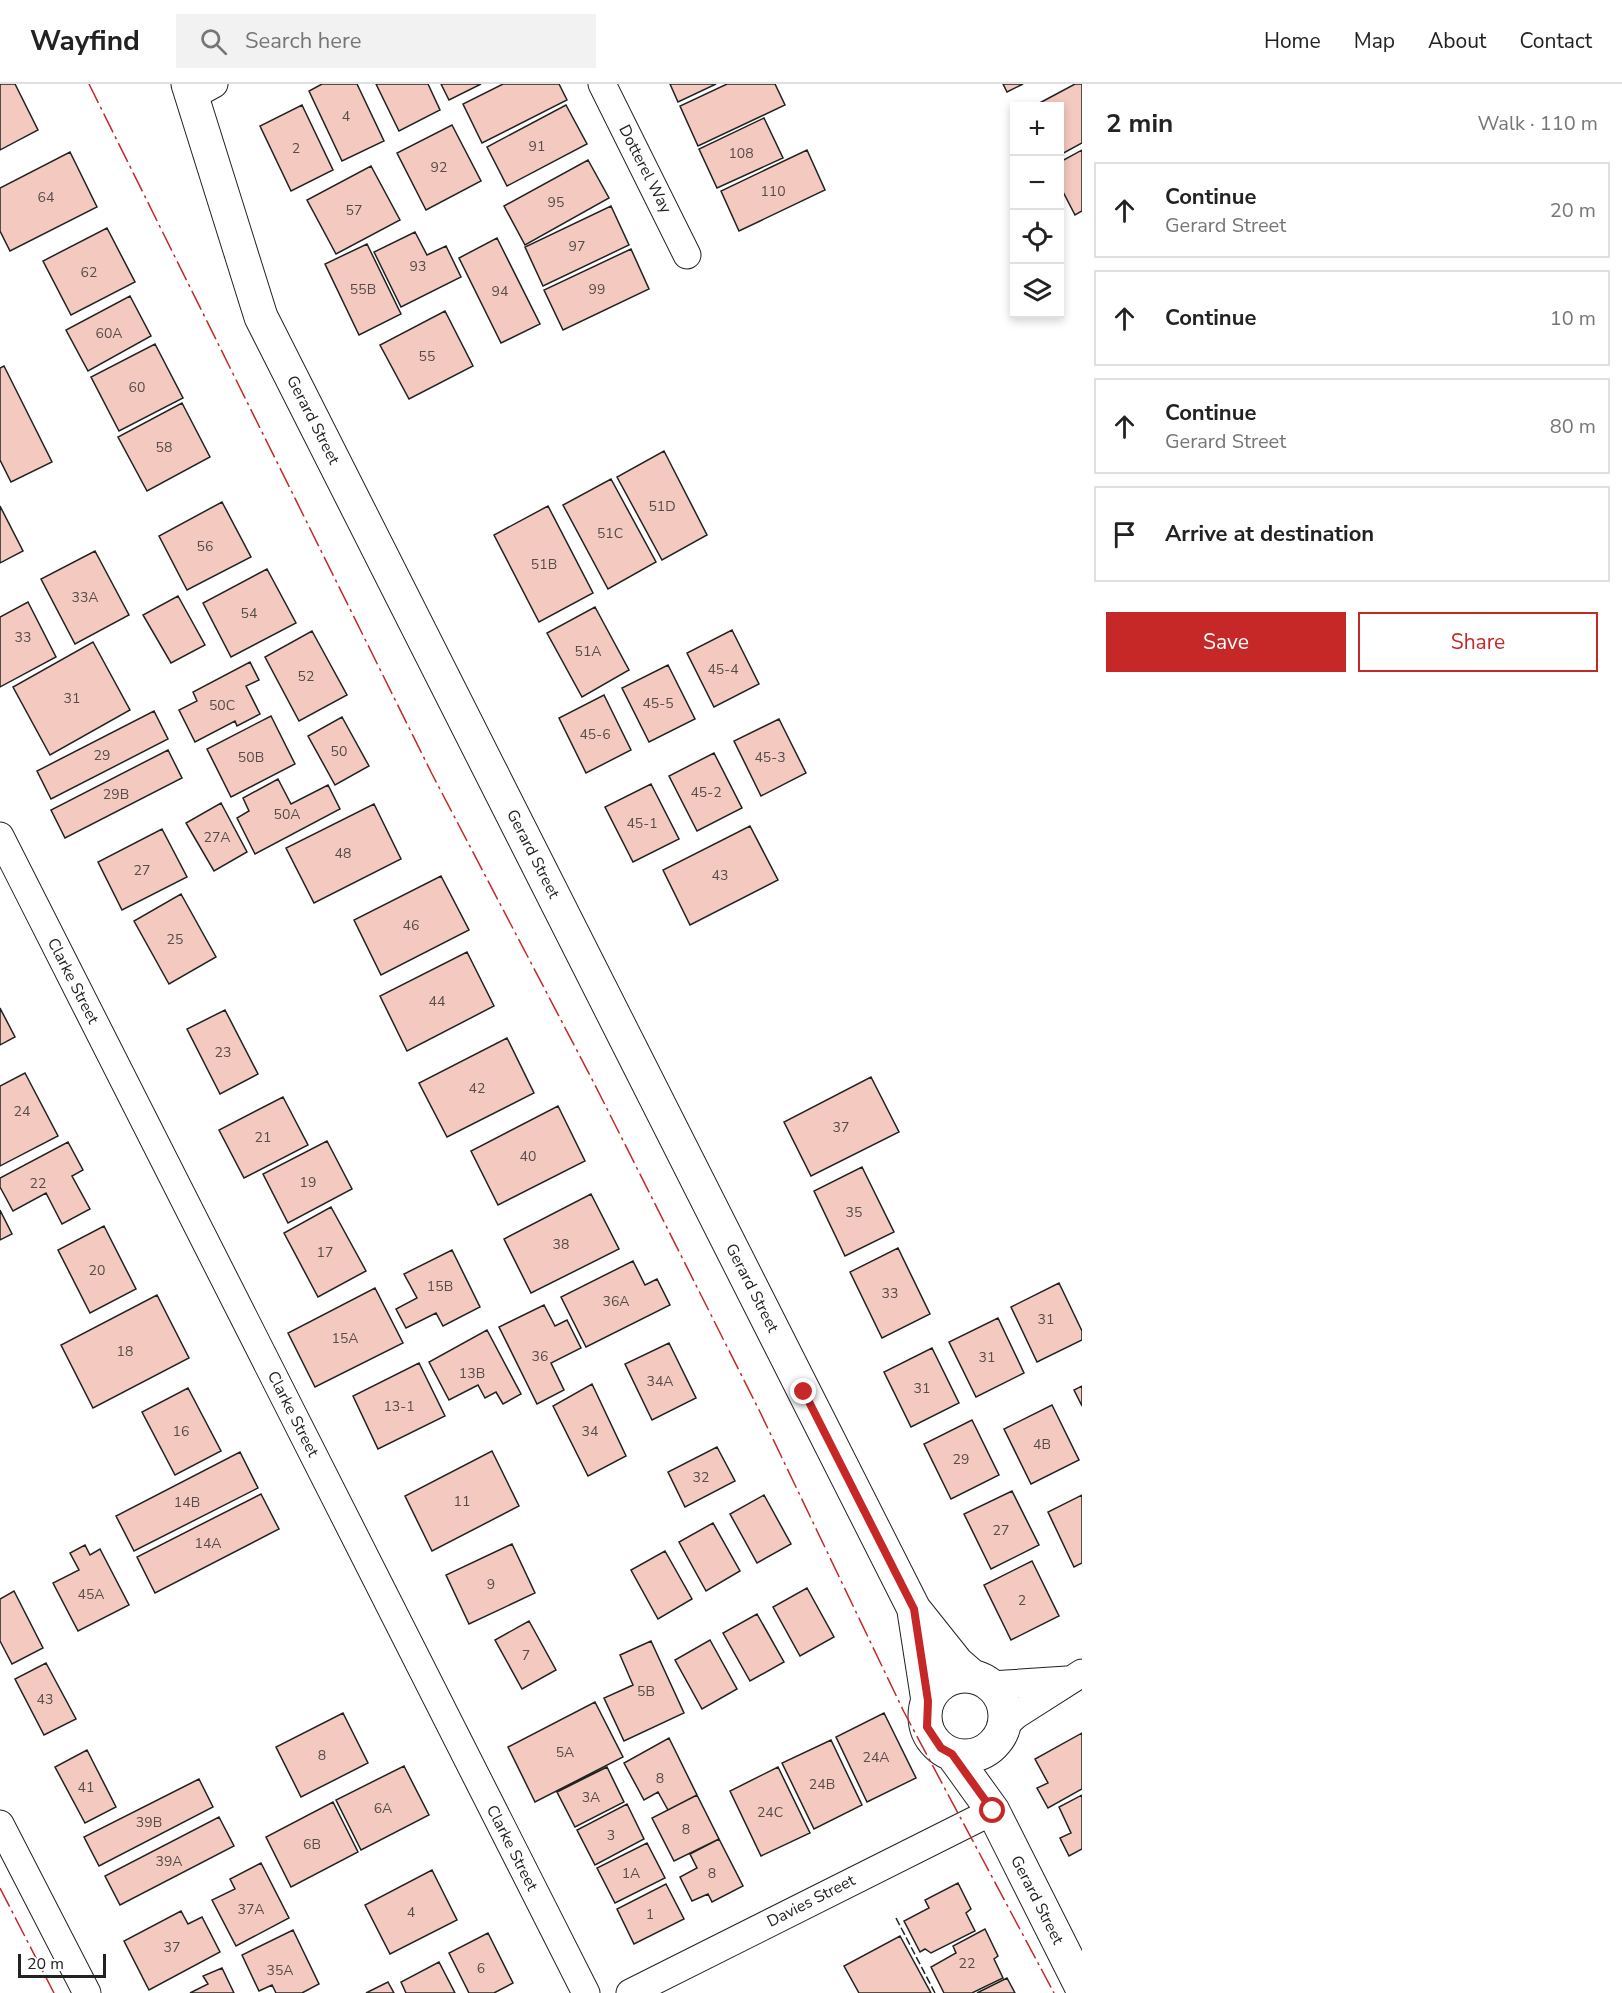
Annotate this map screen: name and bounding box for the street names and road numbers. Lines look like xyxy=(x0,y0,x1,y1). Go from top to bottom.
street label: Dotterel Way xyxy=(613,121,677,218)
street label: Gerard Street xyxy=(281,372,345,469)
street label: Gerard Street xyxy=(501,806,565,903)
street label: Clarke Street xyxy=(42,934,104,1028)
street label: Gerard Street xyxy=(720,1240,784,1337)
street label: Clarke Street xyxy=(262,1367,324,1461)
street label: Clarke Street xyxy=(481,1801,543,1895)
street label: Gerard Street xyxy=(1005,1852,1069,1949)
street label: Davies Street xyxy=(763,1869,859,1933)

